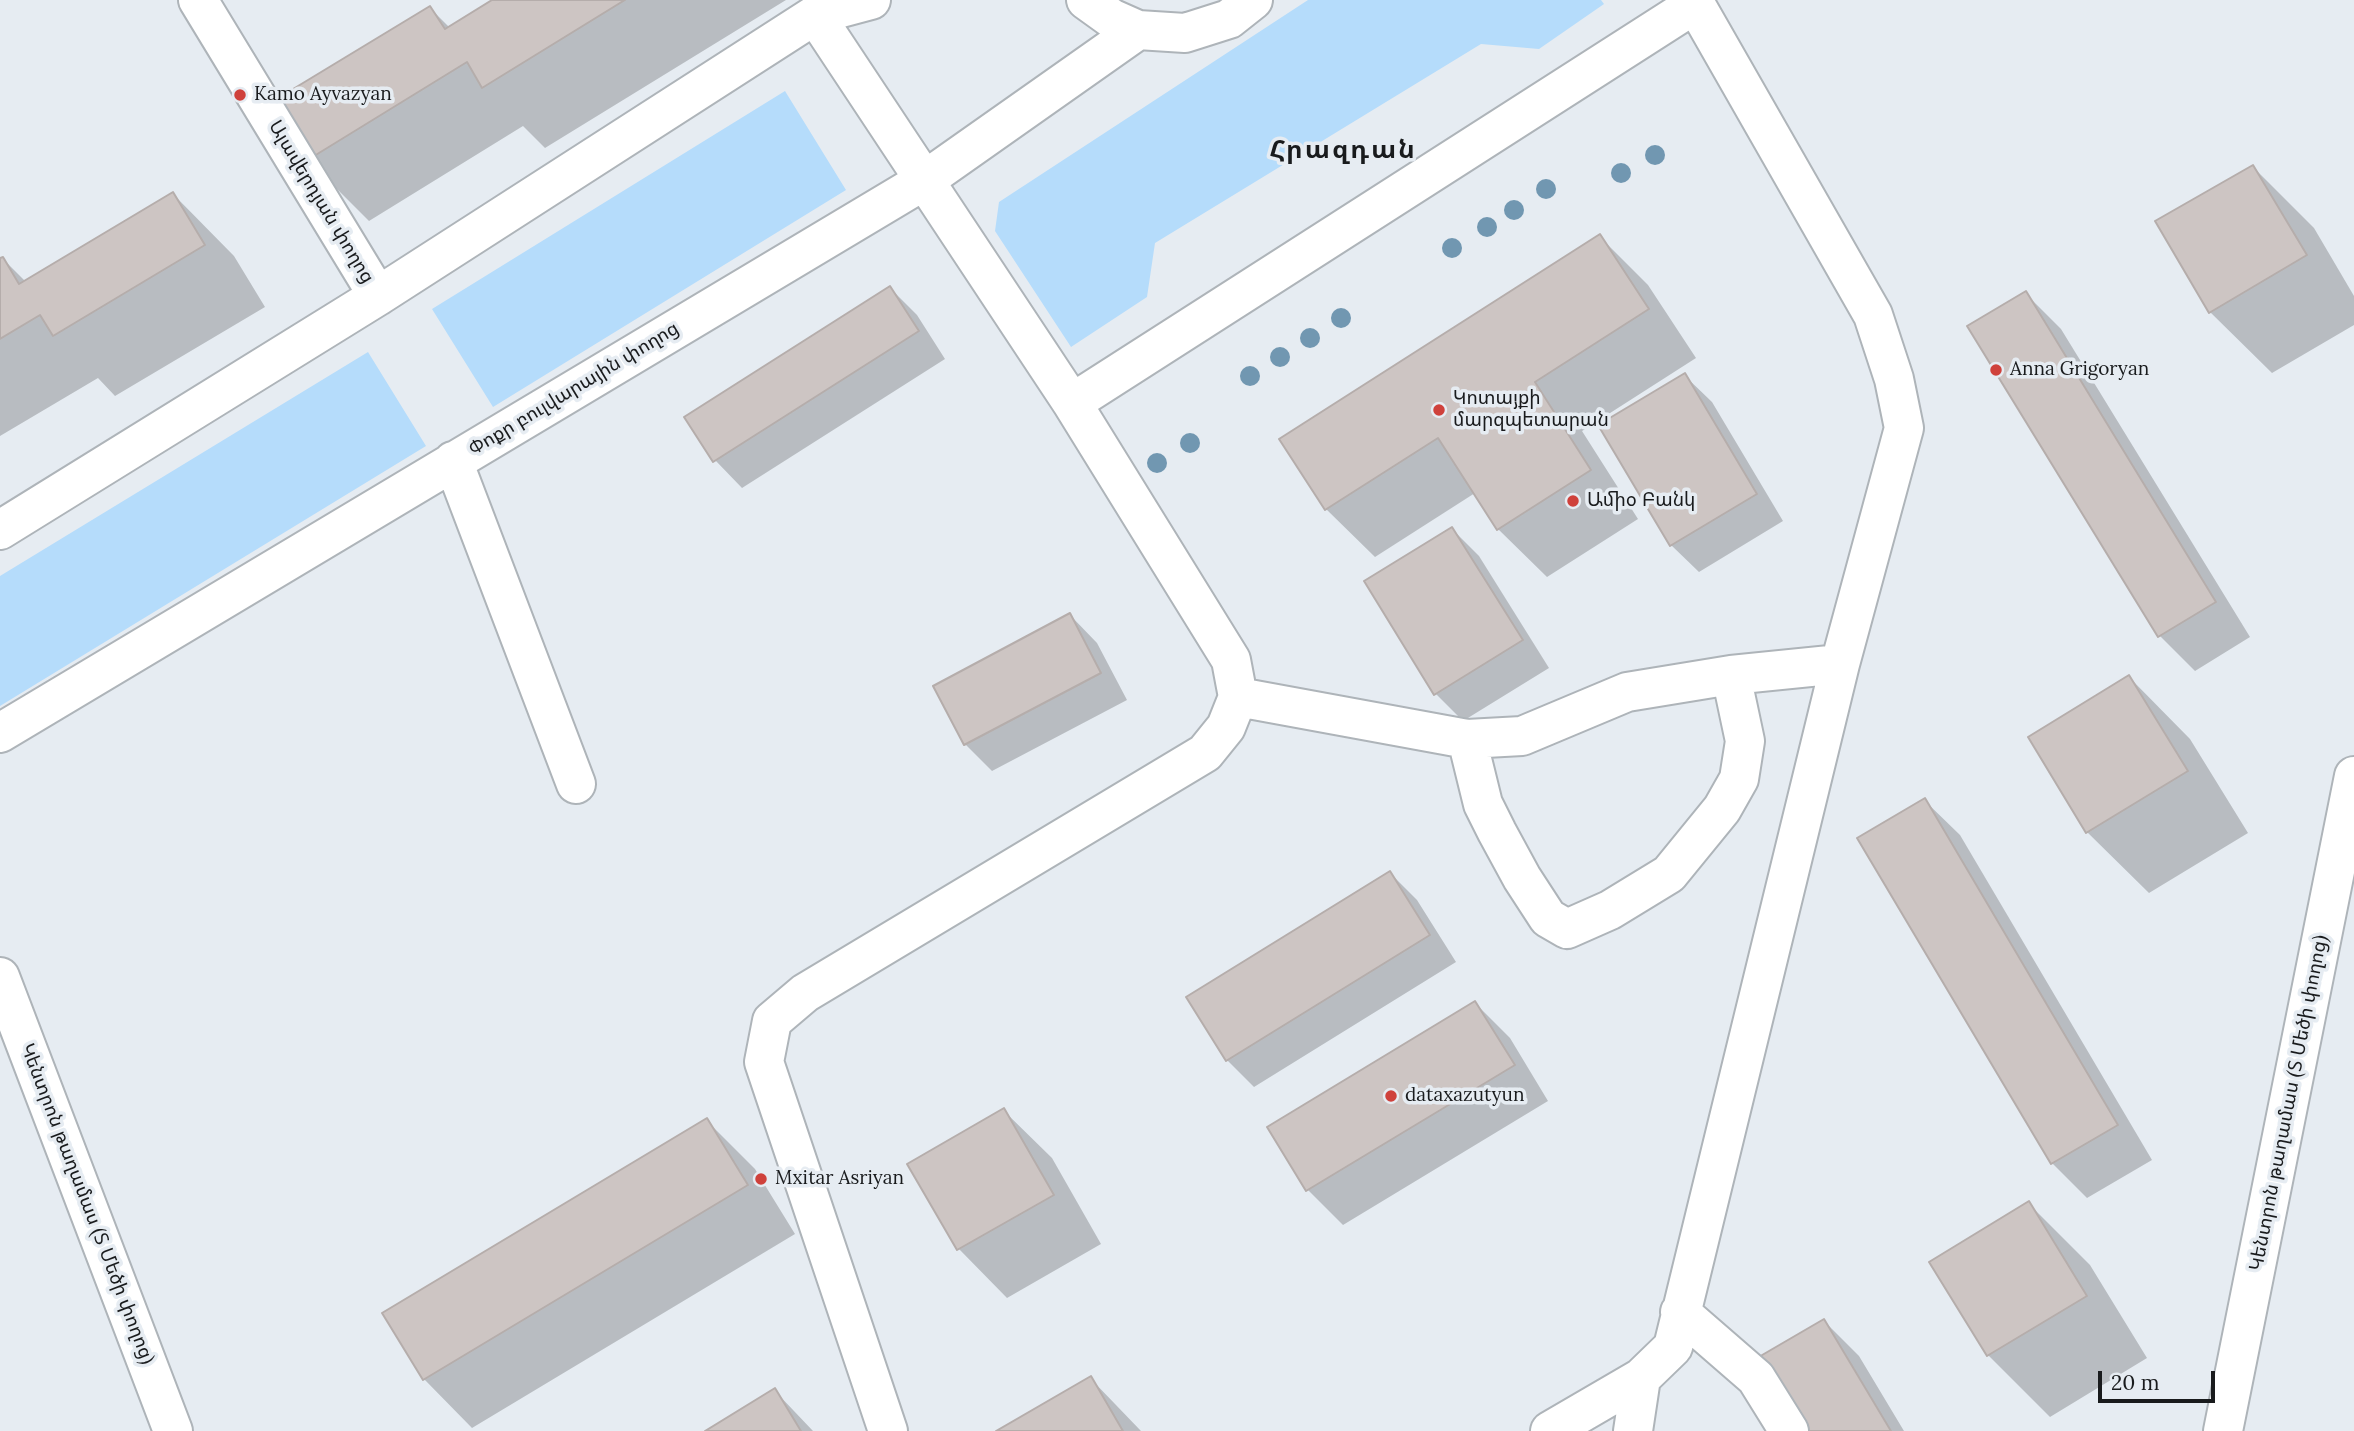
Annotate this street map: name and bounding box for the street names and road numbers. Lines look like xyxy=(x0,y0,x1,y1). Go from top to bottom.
street label: Ալավերդյան փողոց xyxy=(263,116,379,288)
street label: Փոքր բուլվարային փողոց xyxy=(465,317,683,461)
street label: Կենտրոն թաղամաս (Տ Մեծի փողոց) xyxy=(2245,933,2333,1273)
street label: Կենտրոն թաղամաս (Տ Մեծի փողոց) xyxy=(15,1041,159,1367)

